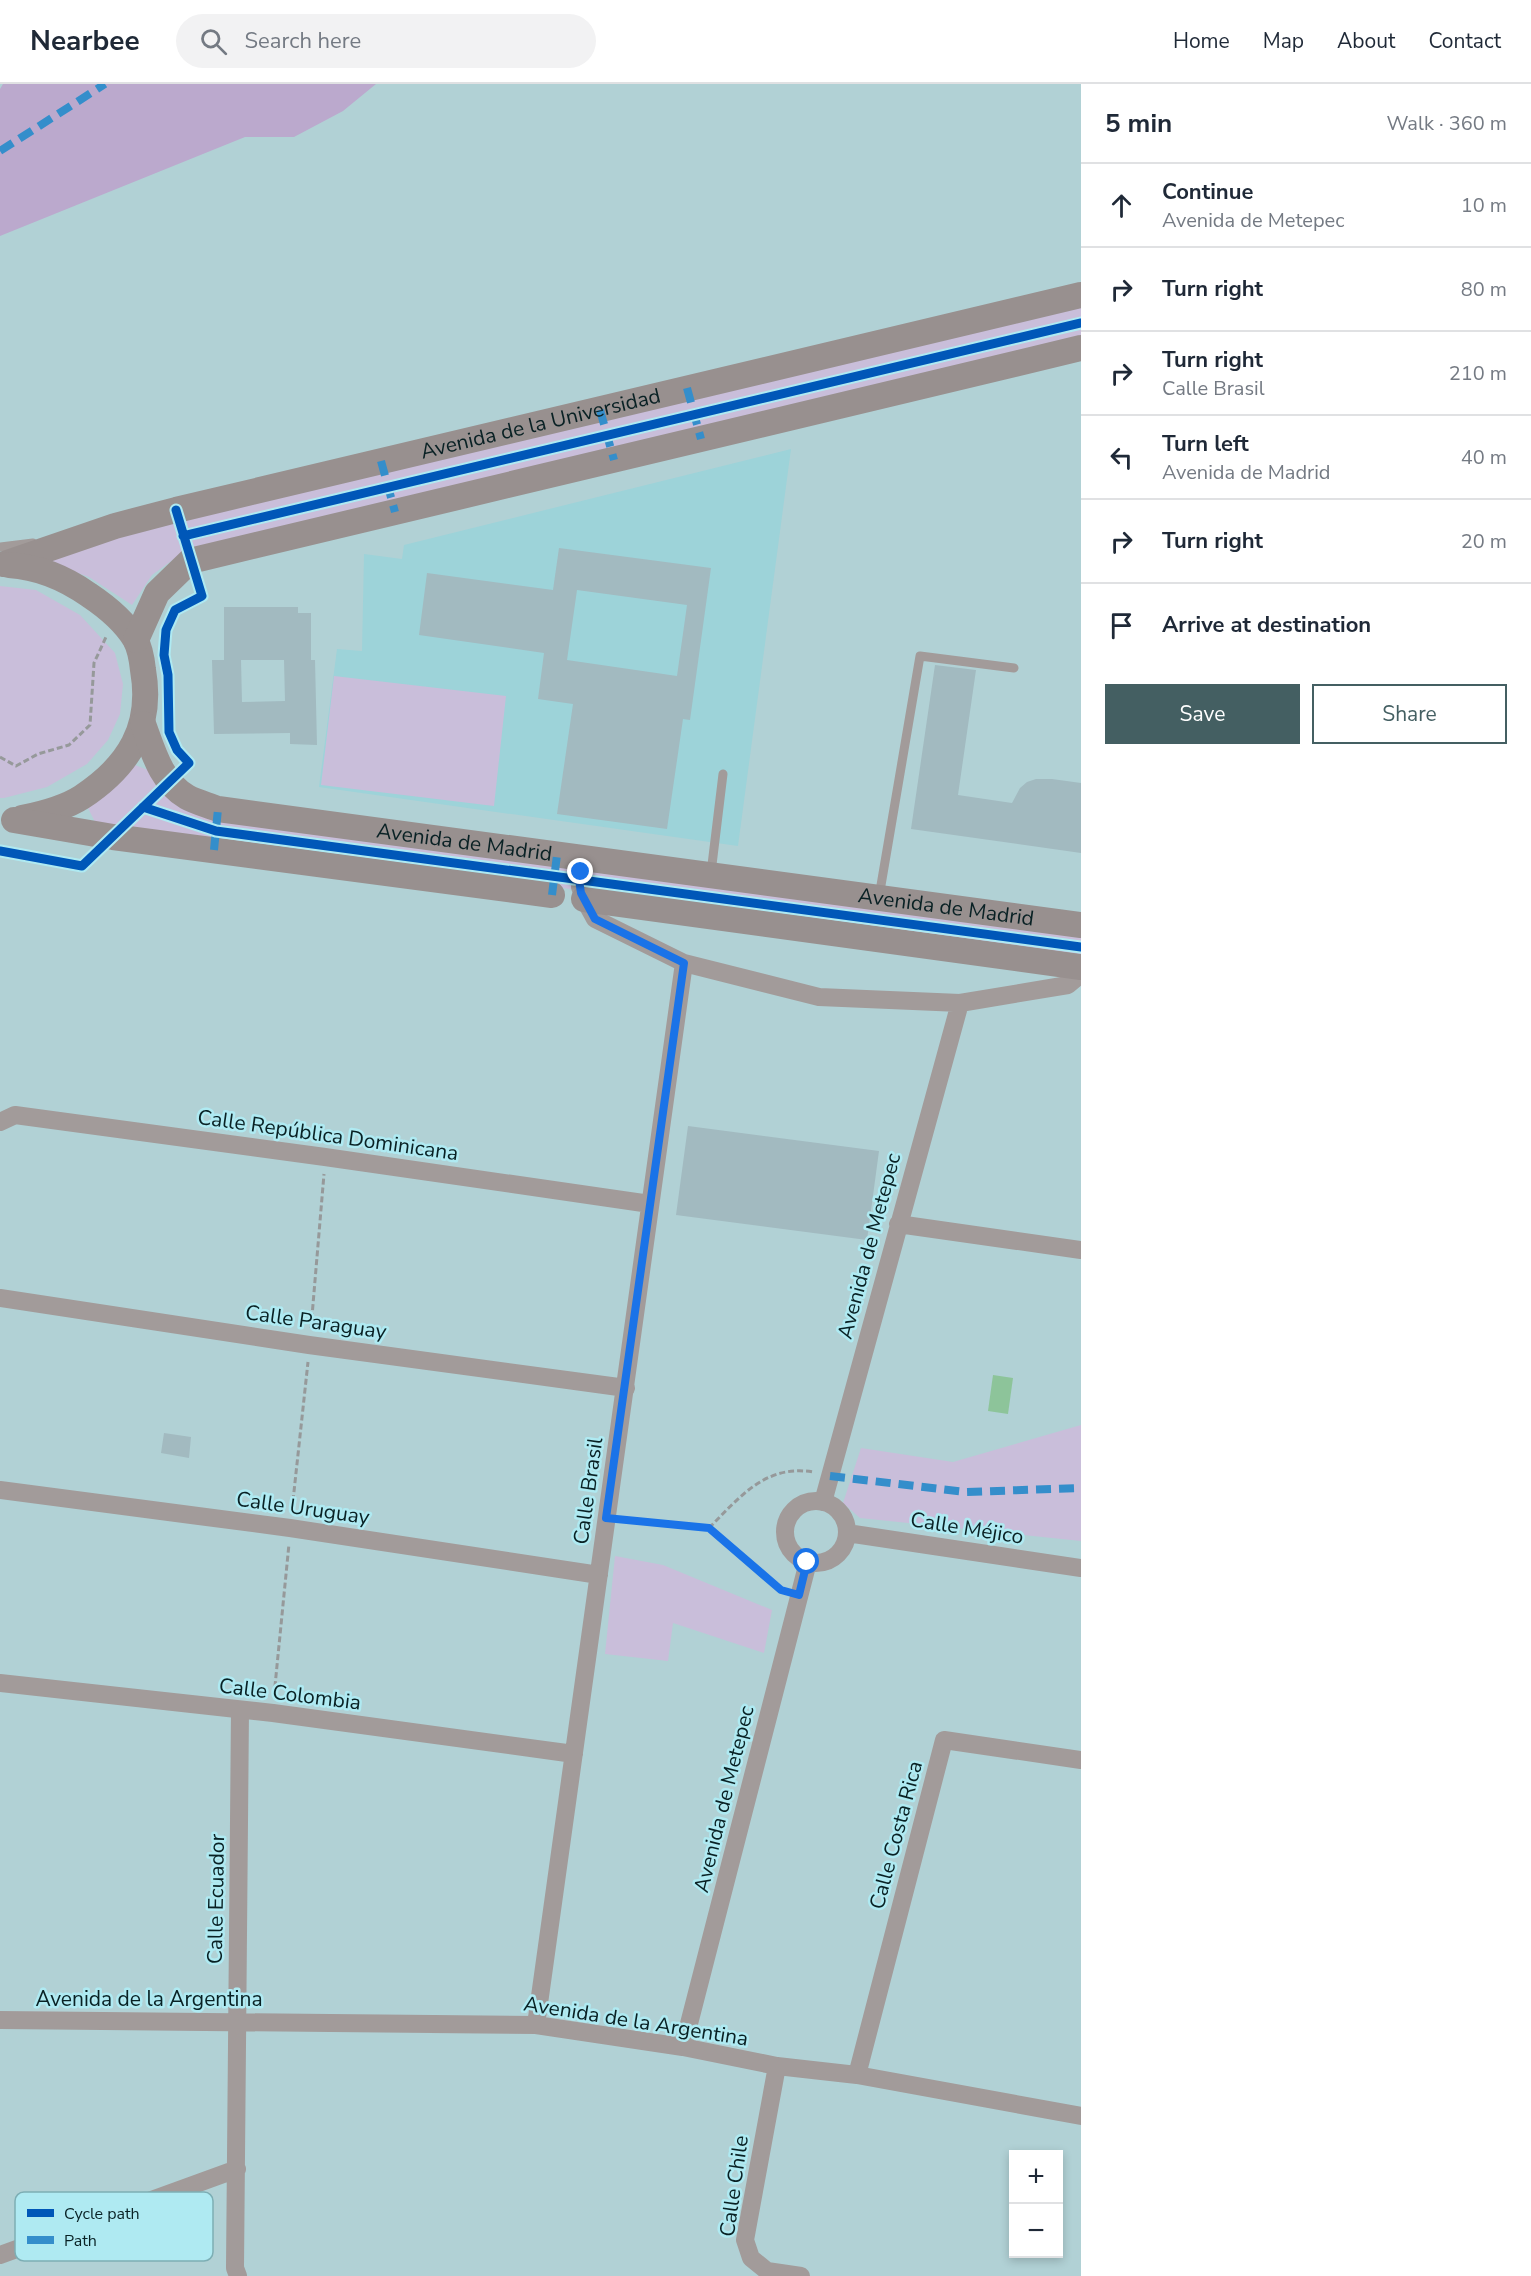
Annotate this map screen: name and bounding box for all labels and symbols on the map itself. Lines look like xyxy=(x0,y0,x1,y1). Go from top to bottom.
street label: Avenida de la Universidad xyxy=(418,381,663,465)
street label: Avenida de Madrid xyxy=(375,816,554,868)
route end xyxy=(567,858,593,884)
street label: Avenida de Madrid xyxy=(856,881,1036,933)
street label: Calle República Dominicana xyxy=(196,1103,460,1167)
street label: Avenida de Metepec xyxy=(831,1150,907,1342)
street label: Calle Paraguay xyxy=(244,1298,389,1346)
street label: Calle Brasil xyxy=(567,1435,609,1546)
street label: Calle Uruguay xyxy=(235,1485,372,1531)
street label: Calle Méjico xyxy=(909,1505,1025,1551)
route start xyxy=(793,1548,819,1574)
street label: Calle Colombia xyxy=(217,1671,363,1717)
street label: Avenida de Metepec xyxy=(687,1702,761,1895)
street label: Calle Costa Rica xyxy=(863,1758,929,1912)
street label: Calle Ecuador xyxy=(201,1833,231,1964)
street label: Avenida de la Argentina xyxy=(35,1985,263,2013)
street label: Avenida de la Argentina xyxy=(522,1989,750,2053)
street label: Calle Chile xyxy=(713,2134,755,2238)
legend xyxy=(15,2192,213,2261)
text: Cycle path xyxy=(64,2203,140,2225)
text: Path xyxy=(64,2230,97,2252)

